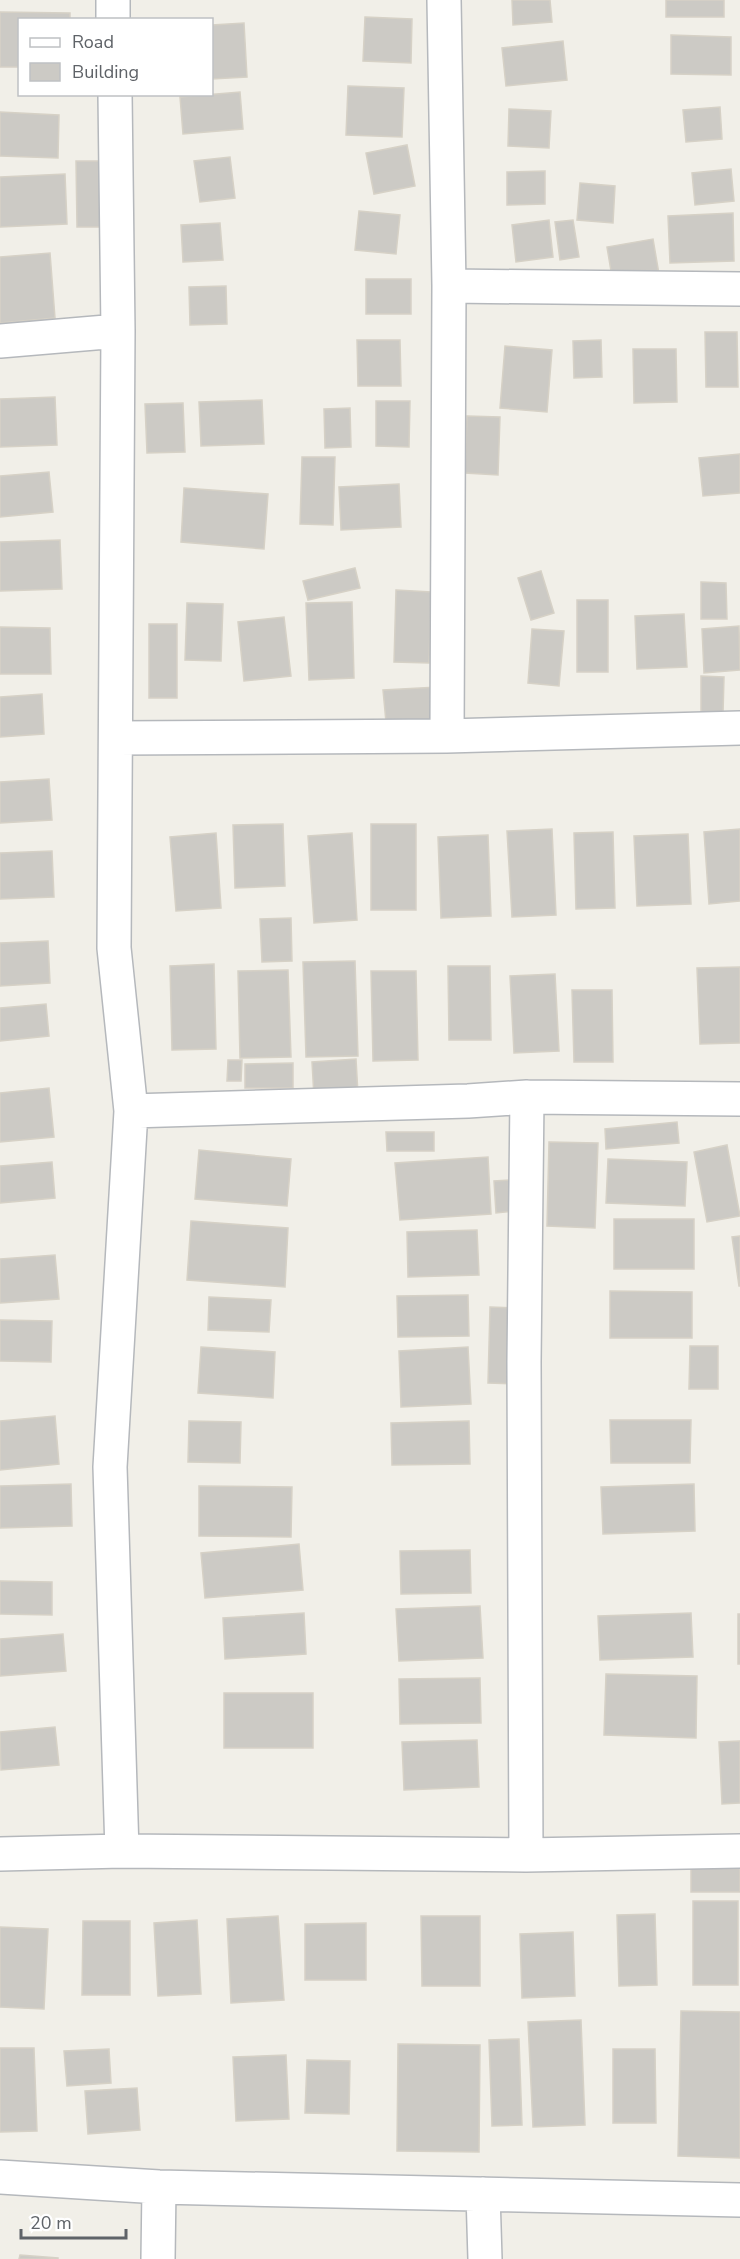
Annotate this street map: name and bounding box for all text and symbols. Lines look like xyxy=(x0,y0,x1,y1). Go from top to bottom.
legend xyxy=(18,18,213,96)
text: Road xyxy=(72,30,114,54)
text: Building xyxy=(72,60,139,84)
scale bar xyxy=(21,2202,126,2240)
text: 20 m xyxy=(30,2211,72,2235)

